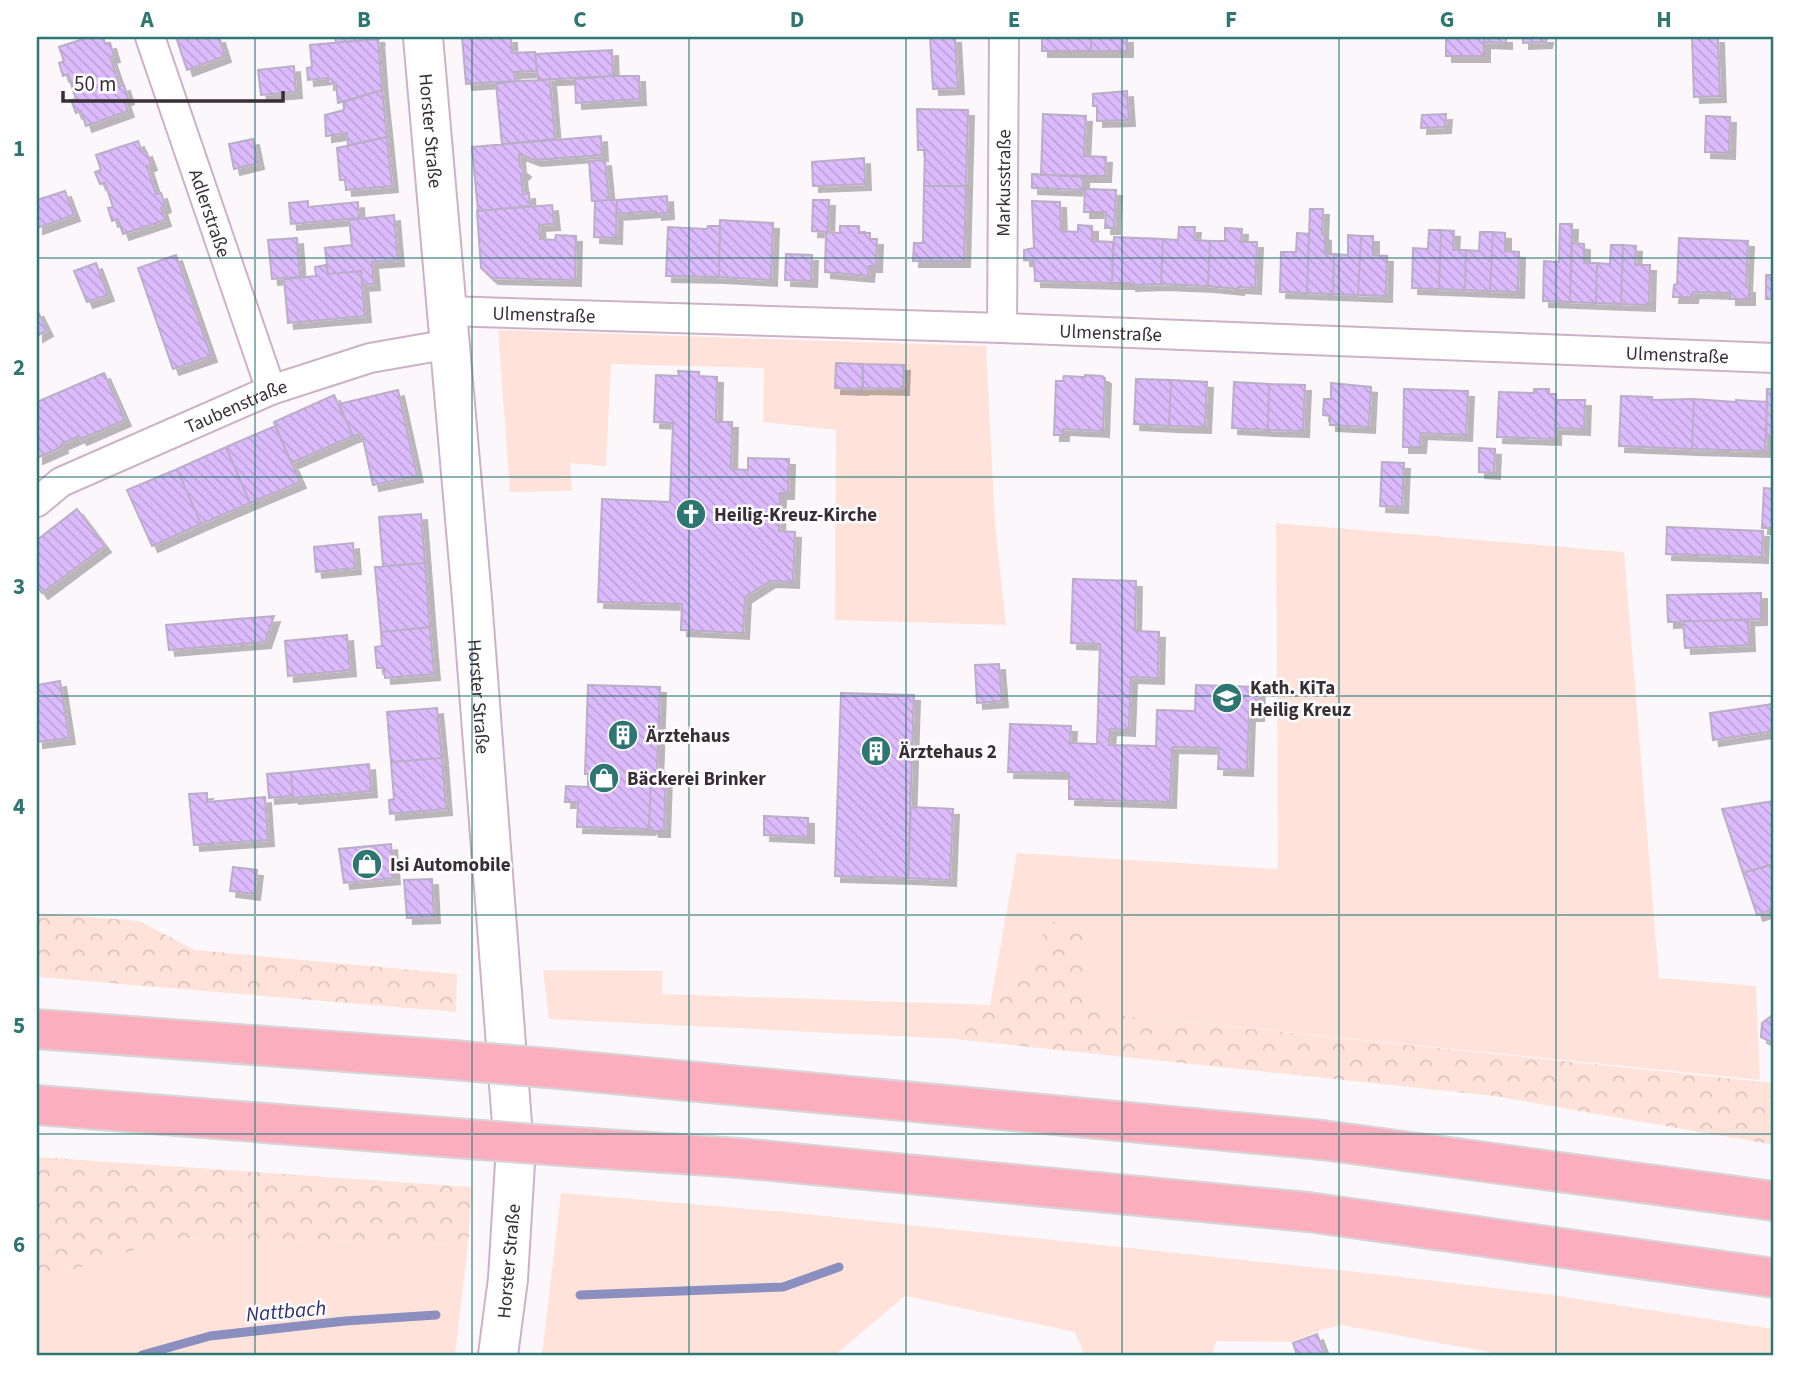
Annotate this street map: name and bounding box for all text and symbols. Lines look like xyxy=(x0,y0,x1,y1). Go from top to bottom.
text: A xyxy=(139,3,154,36)
text: B xyxy=(357,3,371,36)
text: C xyxy=(573,3,587,36)
text: D xyxy=(790,3,804,36)
text: E xyxy=(1008,3,1020,36)
text: F xyxy=(1225,3,1237,36)
text: G xyxy=(1440,3,1454,36)
text: H xyxy=(1656,3,1672,36)
scale bar xyxy=(63,60,284,104)
text: 50 m xyxy=(74,69,116,99)
street label: Horster Straße xyxy=(411,72,448,189)
street label: Markusstraße xyxy=(991,129,1018,237)
text: 1 xyxy=(13,132,25,165)
street label: Adlerstraße xyxy=(181,166,237,261)
street label: Ulmenstraße xyxy=(492,300,596,331)
street label: Ulmenstraße xyxy=(1059,318,1163,349)
street label: Ulmenstraße xyxy=(1625,340,1729,371)
text: 2 xyxy=(13,351,25,384)
street label: Taubenstraße xyxy=(181,374,291,441)
church icon: Heilig-Kreuz-Kirche xyxy=(674,497,708,531)
place label: Heilig-Kreuz-Kirche xyxy=(714,502,877,529)
text: 3 xyxy=(13,570,25,603)
street label: Horster Straße xyxy=(460,638,496,755)
place label: Kath. KiTa Heilig Kreuz xyxy=(1250,675,1351,724)
school or university icon: Kath. KiTa Heilig Kreuz xyxy=(1210,681,1244,715)
building icon: Ärztehaus xyxy=(606,718,640,752)
place label: Ärztehaus xyxy=(645,723,730,750)
building icon: Ärztehaus 2 xyxy=(859,734,893,768)
place label: Ärztehaus 2 xyxy=(898,739,997,766)
shop icon: Bäckerei Brinker xyxy=(587,761,621,795)
place label: Bäckerei Brinker xyxy=(627,766,766,793)
text: 4 xyxy=(13,790,25,823)
shop icon: Isi Automobile xyxy=(350,847,384,881)
place label: Isi Automobile xyxy=(390,852,511,879)
text: 5 xyxy=(13,1009,25,1042)
street label: Horster Straße xyxy=(491,1203,528,1320)
text: 6 xyxy=(13,1228,25,1261)
water label: Nattbach xyxy=(245,1293,327,1329)

